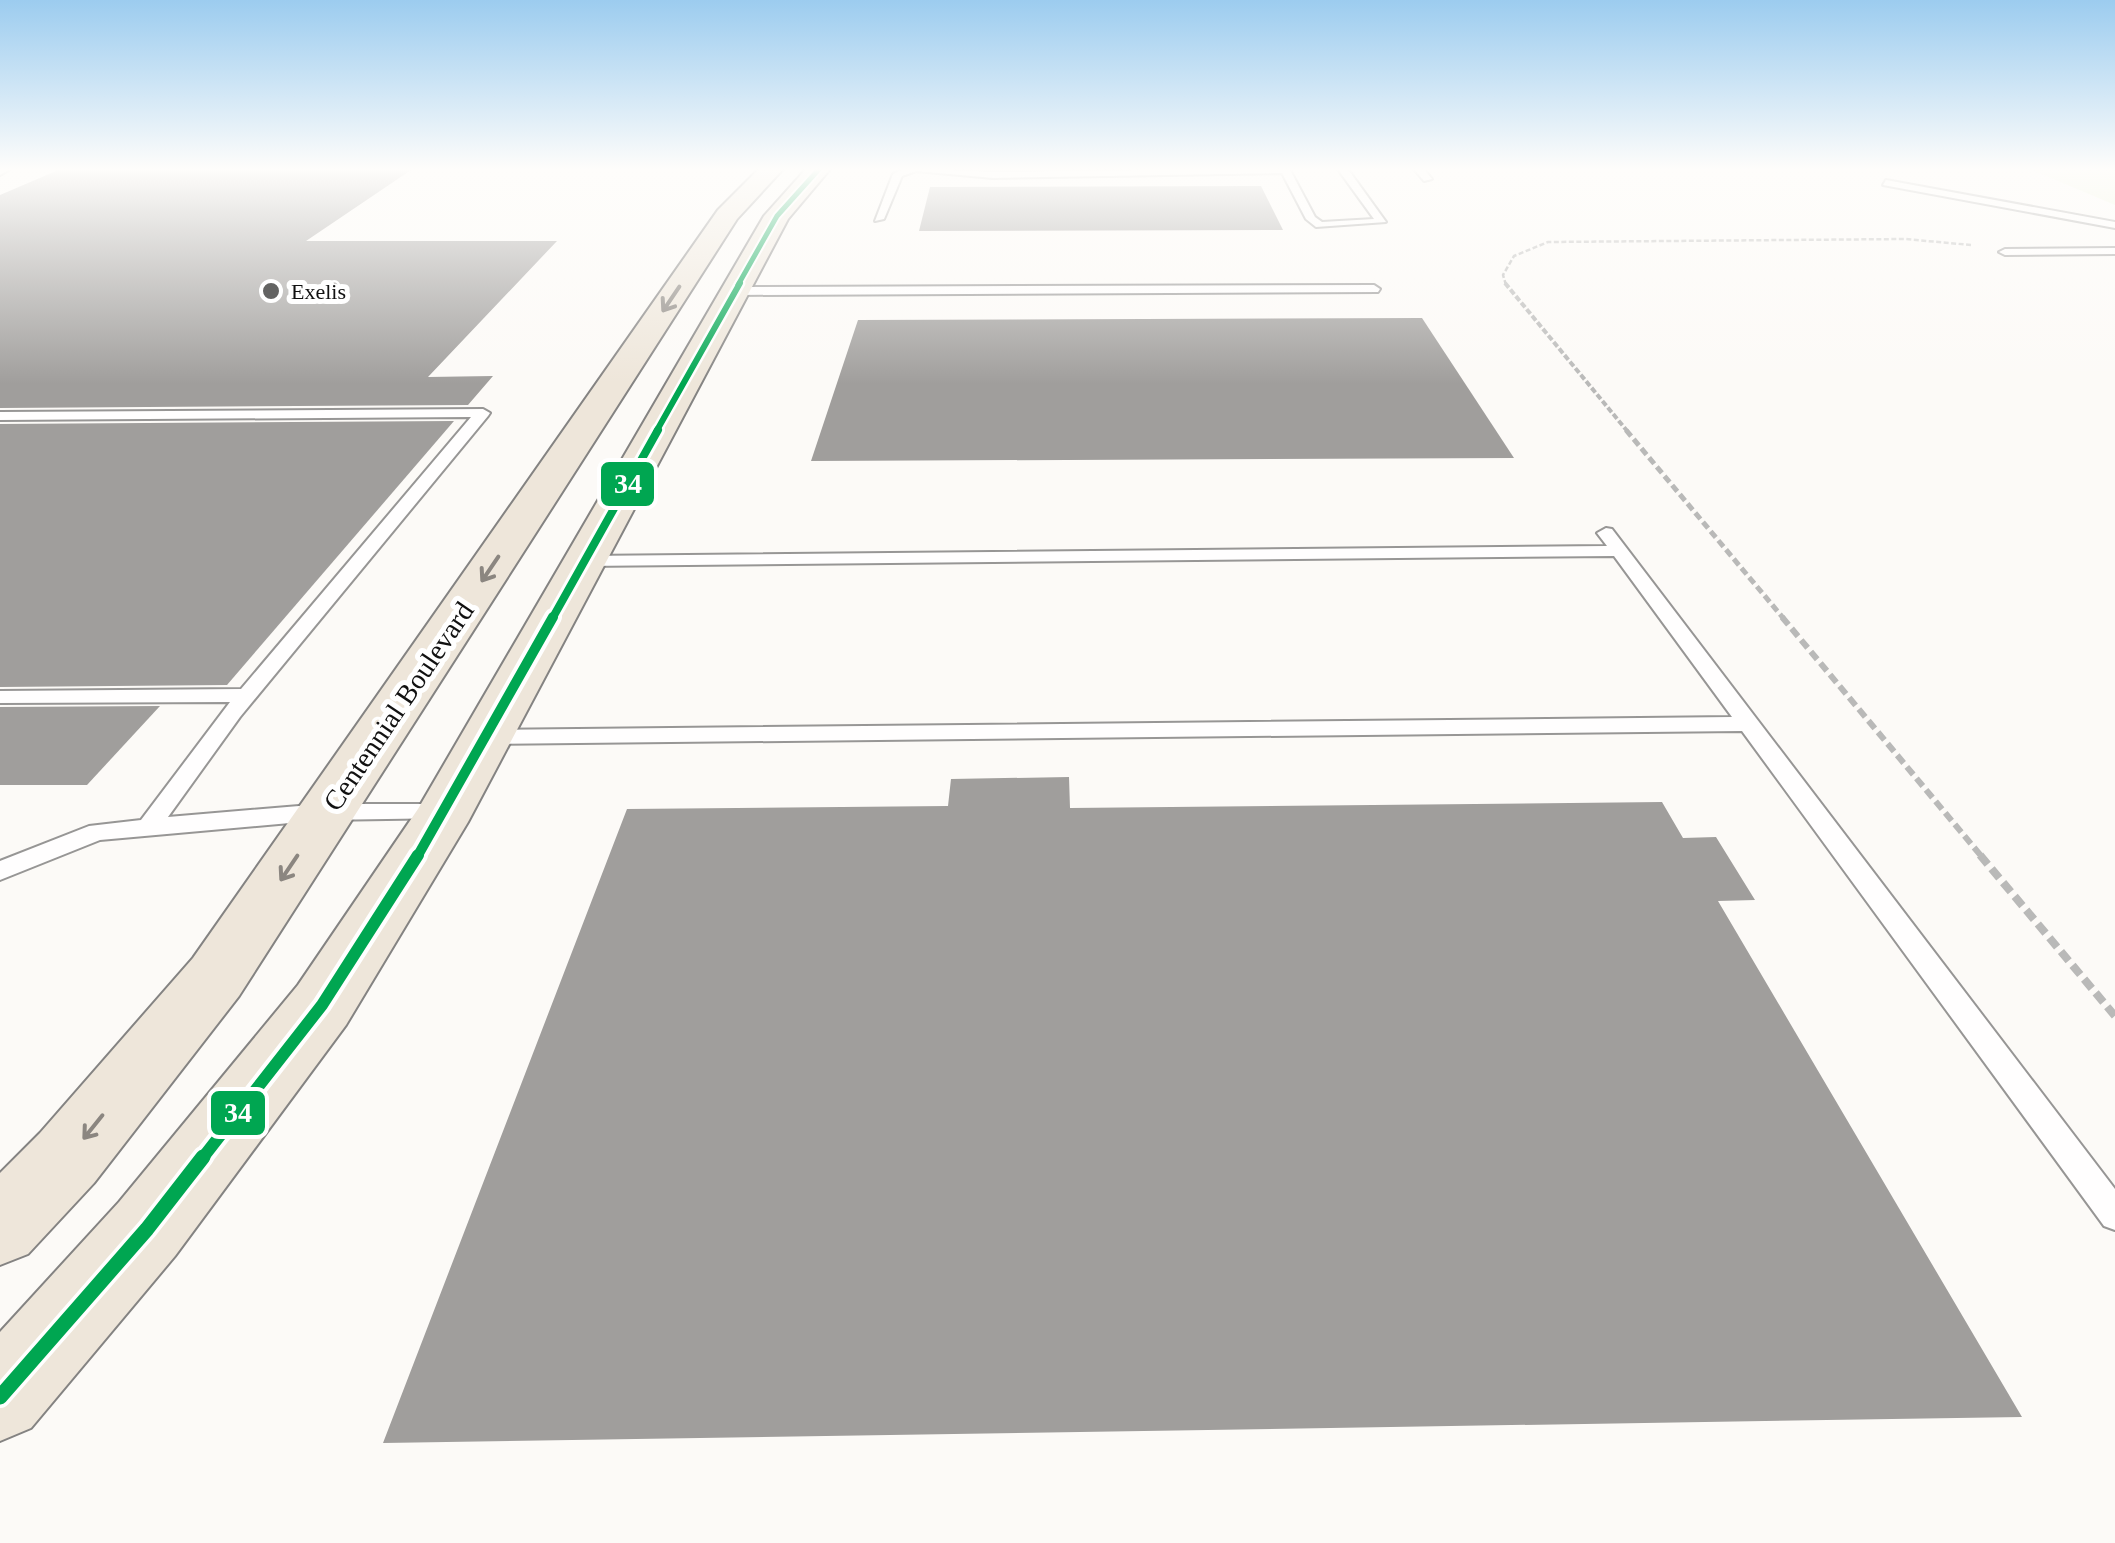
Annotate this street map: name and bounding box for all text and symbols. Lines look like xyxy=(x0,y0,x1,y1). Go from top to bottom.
place label: Exelis xyxy=(291,279,346,304)
marker: Exelis xyxy=(260,280,282,302)
one-way arrow xyxy=(661,285,682,313)
line badge: 34 xyxy=(599,460,656,508)
text: 34 xyxy=(614,468,642,499)
one-way arrow xyxy=(480,555,501,583)
street label: Centennial Boulevard xyxy=(317,596,480,816)
one-way arrow xyxy=(279,854,300,882)
line badge: 34 xyxy=(209,1089,267,1137)
text: 34 xyxy=(224,1097,252,1128)
one-way arrow xyxy=(82,1113,104,1139)

